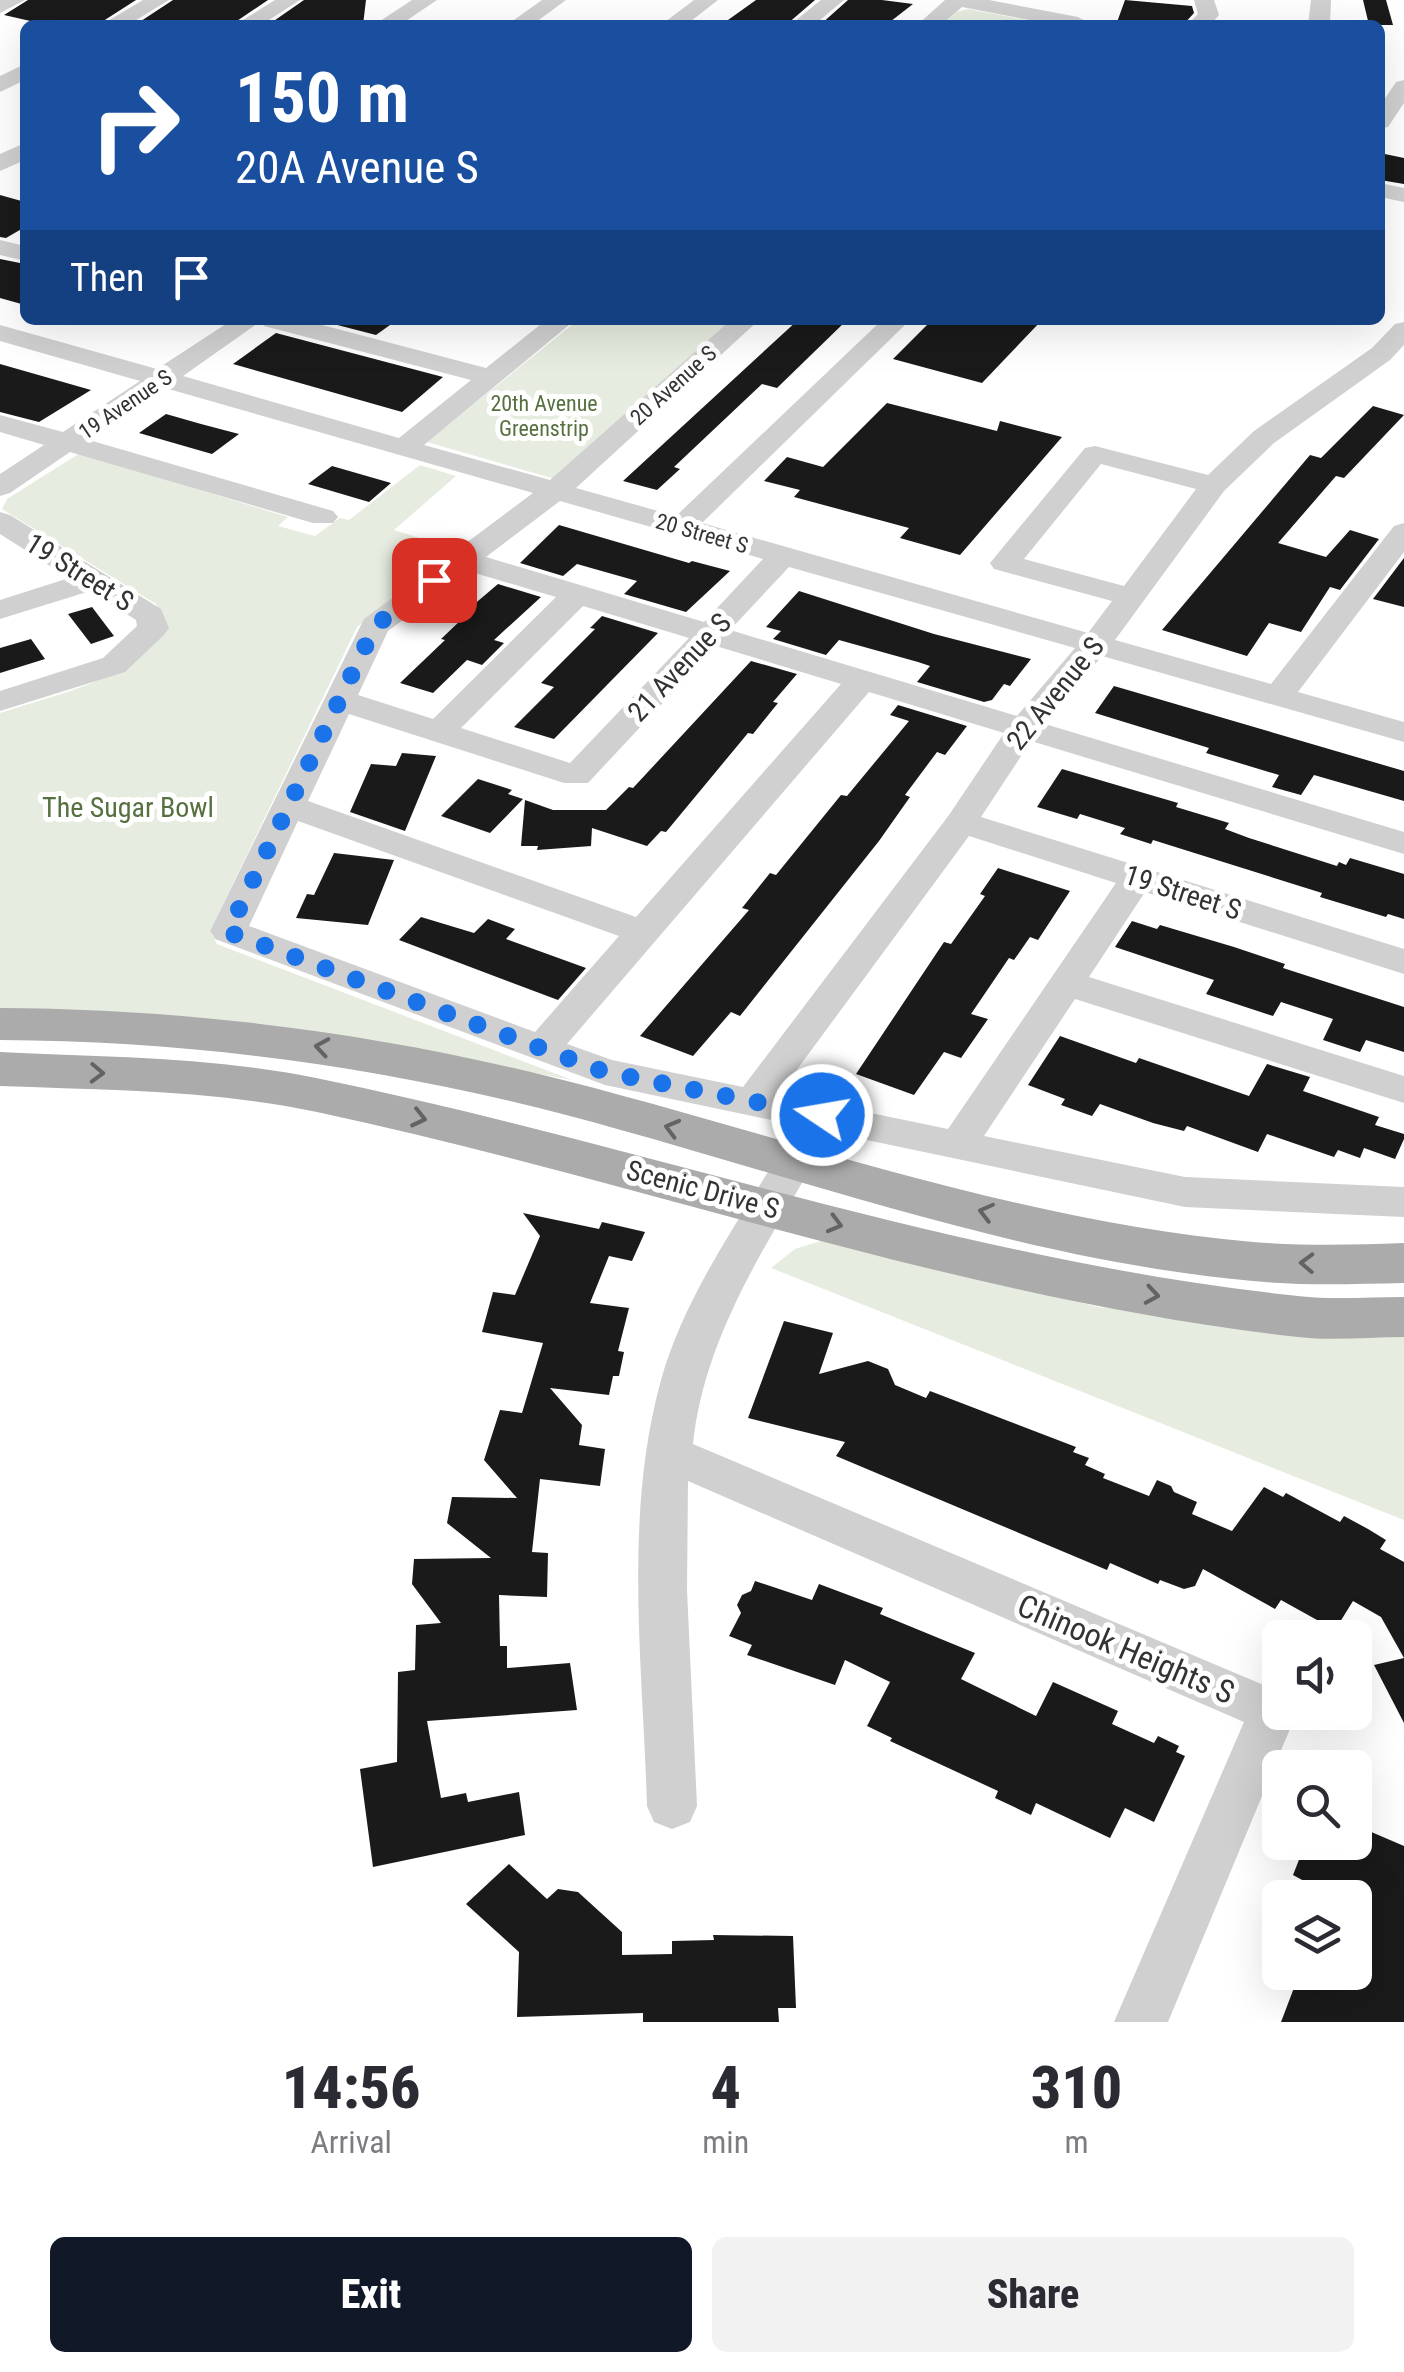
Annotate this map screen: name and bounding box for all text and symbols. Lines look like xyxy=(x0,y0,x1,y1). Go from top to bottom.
text: 150 m xyxy=(235,57,409,139)
icon: right xyxy=(70,60,200,190)
text: 20A Avenue S xyxy=(235,141,479,194)
icon: arrive xyxy=(164,250,219,305)
text: Then xyxy=(70,256,144,300)
street label: 20 Avenue S xyxy=(625,340,721,430)
street label: 19 Avenue S xyxy=(74,364,176,445)
park label: 20th Avenue Greenstrip xyxy=(490,391,598,441)
street label: 20 Street S xyxy=(653,508,751,559)
street label: 19 Street S xyxy=(20,526,140,618)
pin xyxy=(392,538,477,623)
icon: arrive xyxy=(407,553,462,608)
street label: 21 Avenue S xyxy=(621,606,738,728)
street label: 22 Avenue S xyxy=(1000,630,1111,756)
park label: The Sugar Bowl xyxy=(42,791,214,824)
street label: 19 Street S xyxy=(1120,858,1245,927)
one-way arrow xyxy=(313,1038,330,1059)
one-way arrow xyxy=(90,1062,106,1083)
position arrow xyxy=(770,1063,874,1167)
one-way arrow xyxy=(410,1106,427,1127)
one-way arrow xyxy=(664,1118,682,1139)
street label: Scenic Drive S xyxy=(623,1153,783,1226)
one-way arrow xyxy=(978,1202,995,1223)
one-way arrow xyxy=(826,1212,843,1233)
one-way arrow xyxy=(1298,1253,1314,1274)
one-way arrow xyxy=(1144,1284,1160,1305)
street label: Chinook Heights S xyxy=(1012,1586,1240,1712)
map controls xyxy=(1262,1620,1372,1990)
button: sound xyxy=(1262,1620,1372,1730)
button: search xyxy=(1262,1750,1372,1860)
button: layers xyxy=(1262,1880,1372,1990)
text: 14:56 xyxy=(282,2052,421,2123)
text: 4 xyxy=(710,2052,741,2123)
text: 310 xyxy=(1031,2052,1122,2123)
text: Arrival xyxy=(310,2123,392,2161)
text: min xyxy=(702,2123,749,2161)
text: m xyxy=(1065,2123,1089,2161)
button: Exit xyxy=(50,2237,692,2352)
button: Share xyxy=(712,2237,1354,2352)

